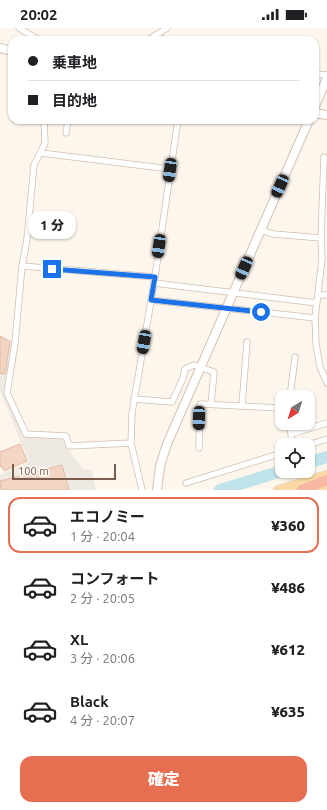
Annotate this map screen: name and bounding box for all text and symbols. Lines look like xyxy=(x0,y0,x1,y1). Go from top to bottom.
text: 20:02 xyxy=(20,6,58,23)
text: 乗車地 xyxy=(52,54,97,71)
text: 目的地 xyxy=(52,92,97,109)
car xyxy=(162,157,178,183)
car xyxy=(270,173,290,199)
callout: 1 分 xyxy=(28,211,76,239)
text: 1 分 xyxy=(40,218,64,232)
car xyxy=(151,233,167,259)
car xyxy=(234,255,254,281)
route end xyxy=(43,260,61,278)
route start xyxy=(252,303,270,321)
car xyxy=(136,329,152,355)
north arrow xyxy=(275,390,315,430)
map controls xyxy=(275,390,315,478)
car xyxy=(193,406,205,430)
button: locate xyxy=(275,438,315,478)
scale bar xyxy=(12,462,116,481)
text: 100 m xyxy=(18,465,49,477)
icon: car xyxy=(22,507,58,543)
text: エコノミー xyxy=(70,508,145,525)
text: ¥360 xyxy=(271,517,305,534)
text: 1 分 · 20:04 xyxy=(70,529,135,543)
icon: car xyxy=(22,569,58,605)
text: コンフォート xyxy=(70,570,160,587)
text: ¥486 xyxy=(271,579,305,596)
text: 2 分 · 20:05 xyxy=(70,591,135,605)
icon: car xyxy=(22,631,58,667)
text: XL xyxy=(70,631,88,648)
text: ¥612 xyxy=(271,641,305,658)
text: 3 分 · 20:06 xyxy=(70,651,135,665)
icon: car xyxy=(22,693,58,729)
text: Black xyxy=(70,693,109,710)
text: ¥635 xyxy=(271,703,305,720)
text: 4 分 · 20:07 xyxy=(70,713,135,727)
button: 確定 xyxy=(20,756,307,802)

